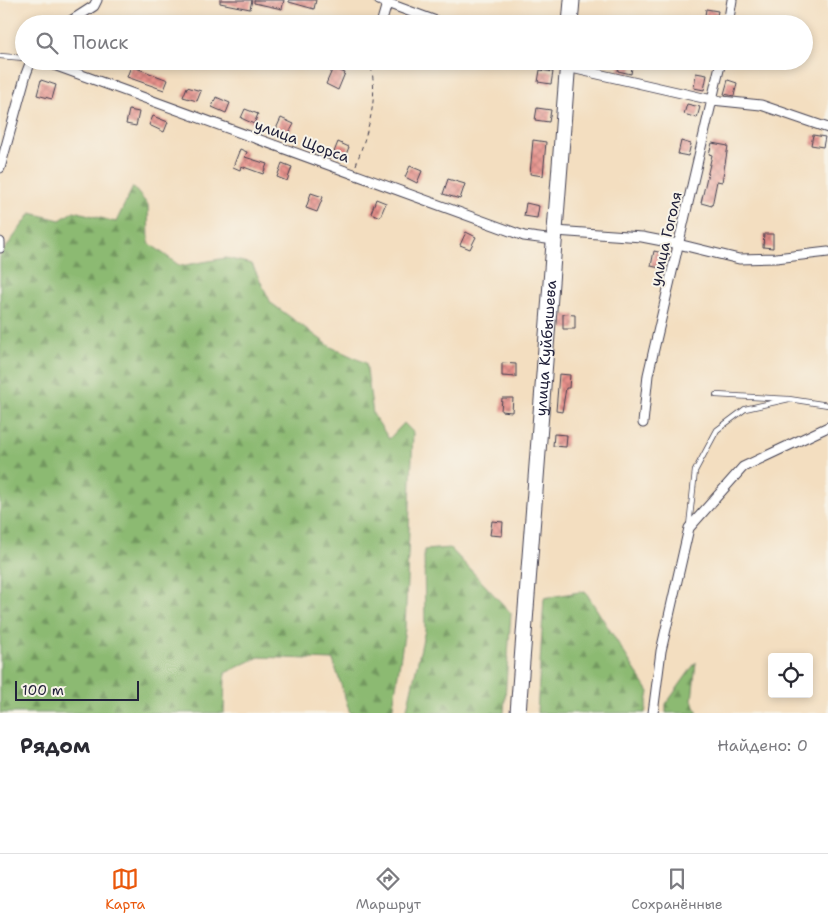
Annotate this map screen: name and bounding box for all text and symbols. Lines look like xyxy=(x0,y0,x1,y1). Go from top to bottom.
search box xyxy=(15,15,813,70)
icon: search xyxy=(33,29,61,57)
text: Поиск xyxy=(73,30,128,55)
street label: улица Щорса xyxy=(252,115,353,168)
street label: улица Гоголя xyxy=(645,190,687,288)
street label: улица Куйбышева xyxy=(531,279,561,417)
map controls xyxy=(768,653,813,698)
button: locate xyxy=(768,653,813,698)
scale bar xyxy=(15,678,139,701)
text: 100 m xyxy=(22,681,64,699)
text: Рядом xyxy=(20,732,90,760)
text: Найдено: 0 xyxy=(717,735,808,756)
tab: Карта xyxy=(105,865,145,913)
tab: Маршрут xyxy=(356,865,421,913)
tab: Сохранённые xyxy=(631,865,723,913)

